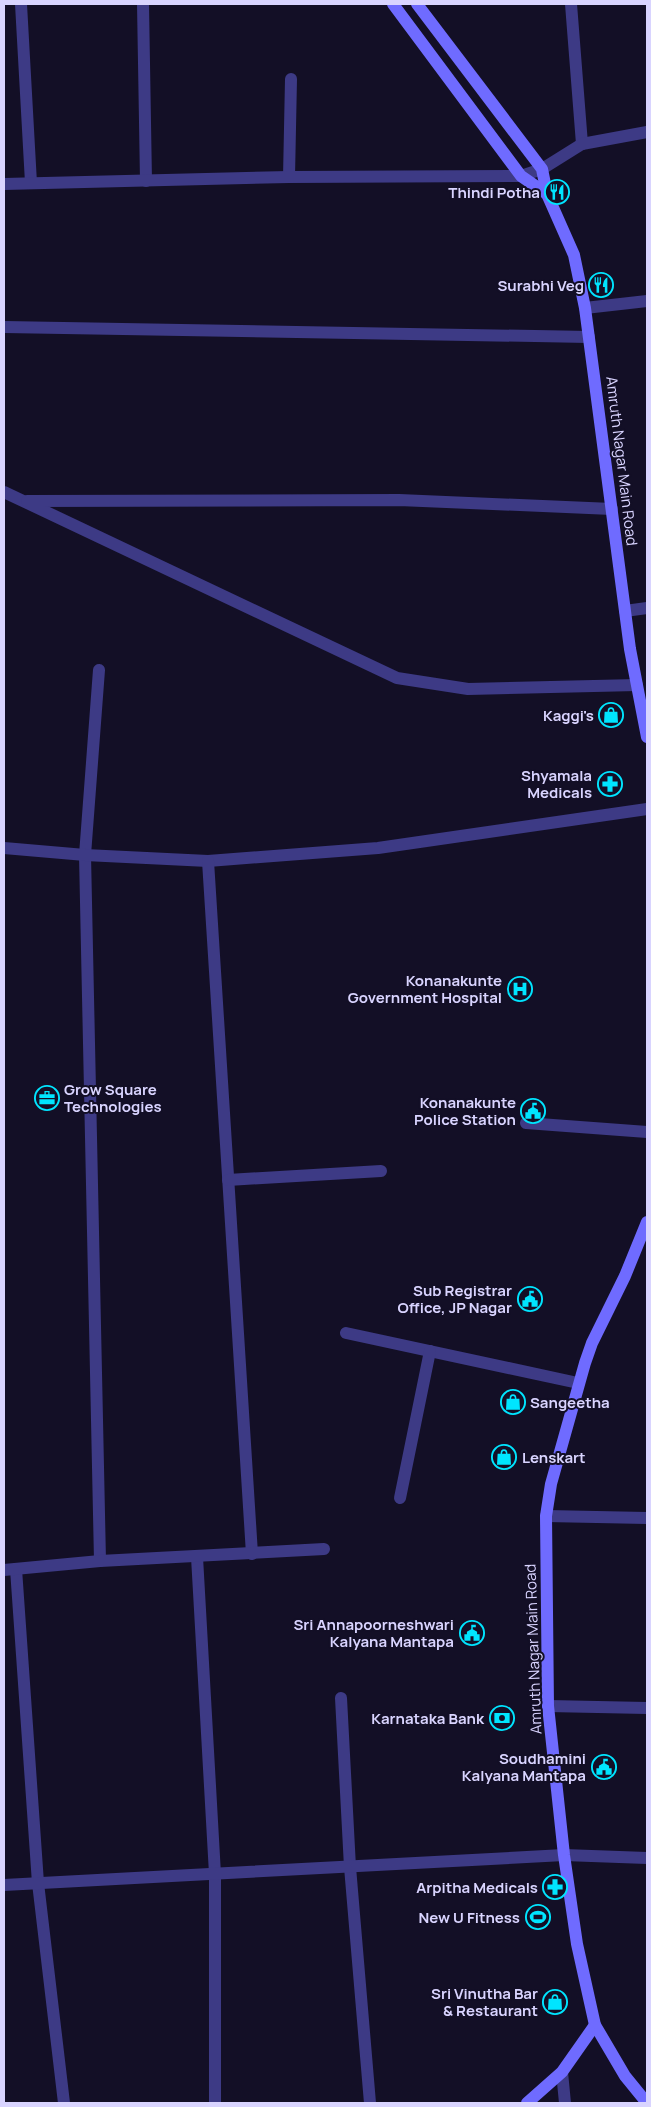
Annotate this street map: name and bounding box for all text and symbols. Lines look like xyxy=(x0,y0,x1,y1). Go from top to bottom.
restaurant icon: Thindi Potha xyxy=(544,179,570,205)
place label: Thindi Potha xyxy=(448,182,540,203)
restaurant icon: Surabhi Veg xyxy=(588,272,614,298)
place label: Surabhi Veg xyxy=(498,275,584,296)
street label: Amruth Nagar Main Road xyxy=(601,375,643,547)
shop icon: Kaggi's xyxy=(598,702,624,728)
place label: Kaggi's xyxy=(543,705,594,726)
place label: Shyamala Medicals xyxy=(521,765,592,803)
pharmacy icon: Shyamala Medicals xyxy=(597,771,623,797)
place label: Konanakunte Government Hospital xyxy=(348,970,502,1008)
hospital icon: Konanakunte Government Hospital xyxy=(507,976,533,1002)
place label: Grow Square Technologies xyxy=(64,1079,162,1117)
office icon: Grow Square Technologies xyxy=(34,1085,60,1111)
place label: Konanakunte Police Station xyxy=(414,1092,516,1130)
public building icon: Konanakunte Police Station xyxy=(520,1098,546,1124)
place label: Sub Registrar Office, JP Nagar xyxy=(398,1280,512,1318)
public building icon: Sub Registrar Office, JP Nagar xyxy=(517,1286,543,1312)
shop icon: Sangeetha xyxy=(500,1389,526,1415)
place label: Sangeetha xyxy=(530,1392,610,1413)
shop icon: Lenskart xyxy=(491,1444,517,1470)
place label: Lenskart xyxy=(522,1447,586,1468)
street label: Amruth Nagar Main Road xyxy=(520,1563,546,1735)
place label: Sri Annapoorneshwari Kalyana Mantapa xyxy=(294,1614,454,1652)
public building icon: Sri Annapoorneshwari Kalyana Mantapa xyxy=(459,1620,485,1646)
bank icon: Karnataka Bank xyxy=(489,1705,515,1731)
place label: Karnataka Bank xyxy=(371,1708,485,1729)
place label: Soudhamini Kalyana Mantapa xyxy=(462,1748,586,1786)
public building icon: Soudhamini Kalyana Mantapa xyxy=(591,1754,617,1780)
pharmacy icon: Arpitha Medicals xyxy=(542,1874,568,1900)
place label: Arpitha Medicals xyxy=(416,1877,538,1898)
sports icon: New U Fitness xyxy=(525,1904,551,1930)
place label: New U Fitness xyxy=(419,1907,520,1928)
place label: Sri Vinutha Bar & Restaurant xyxy=(431,1983,538,2021)
shop icon: Sri Vinutha Bar & Restaurant xyxy=(542,1989,568,2015)

